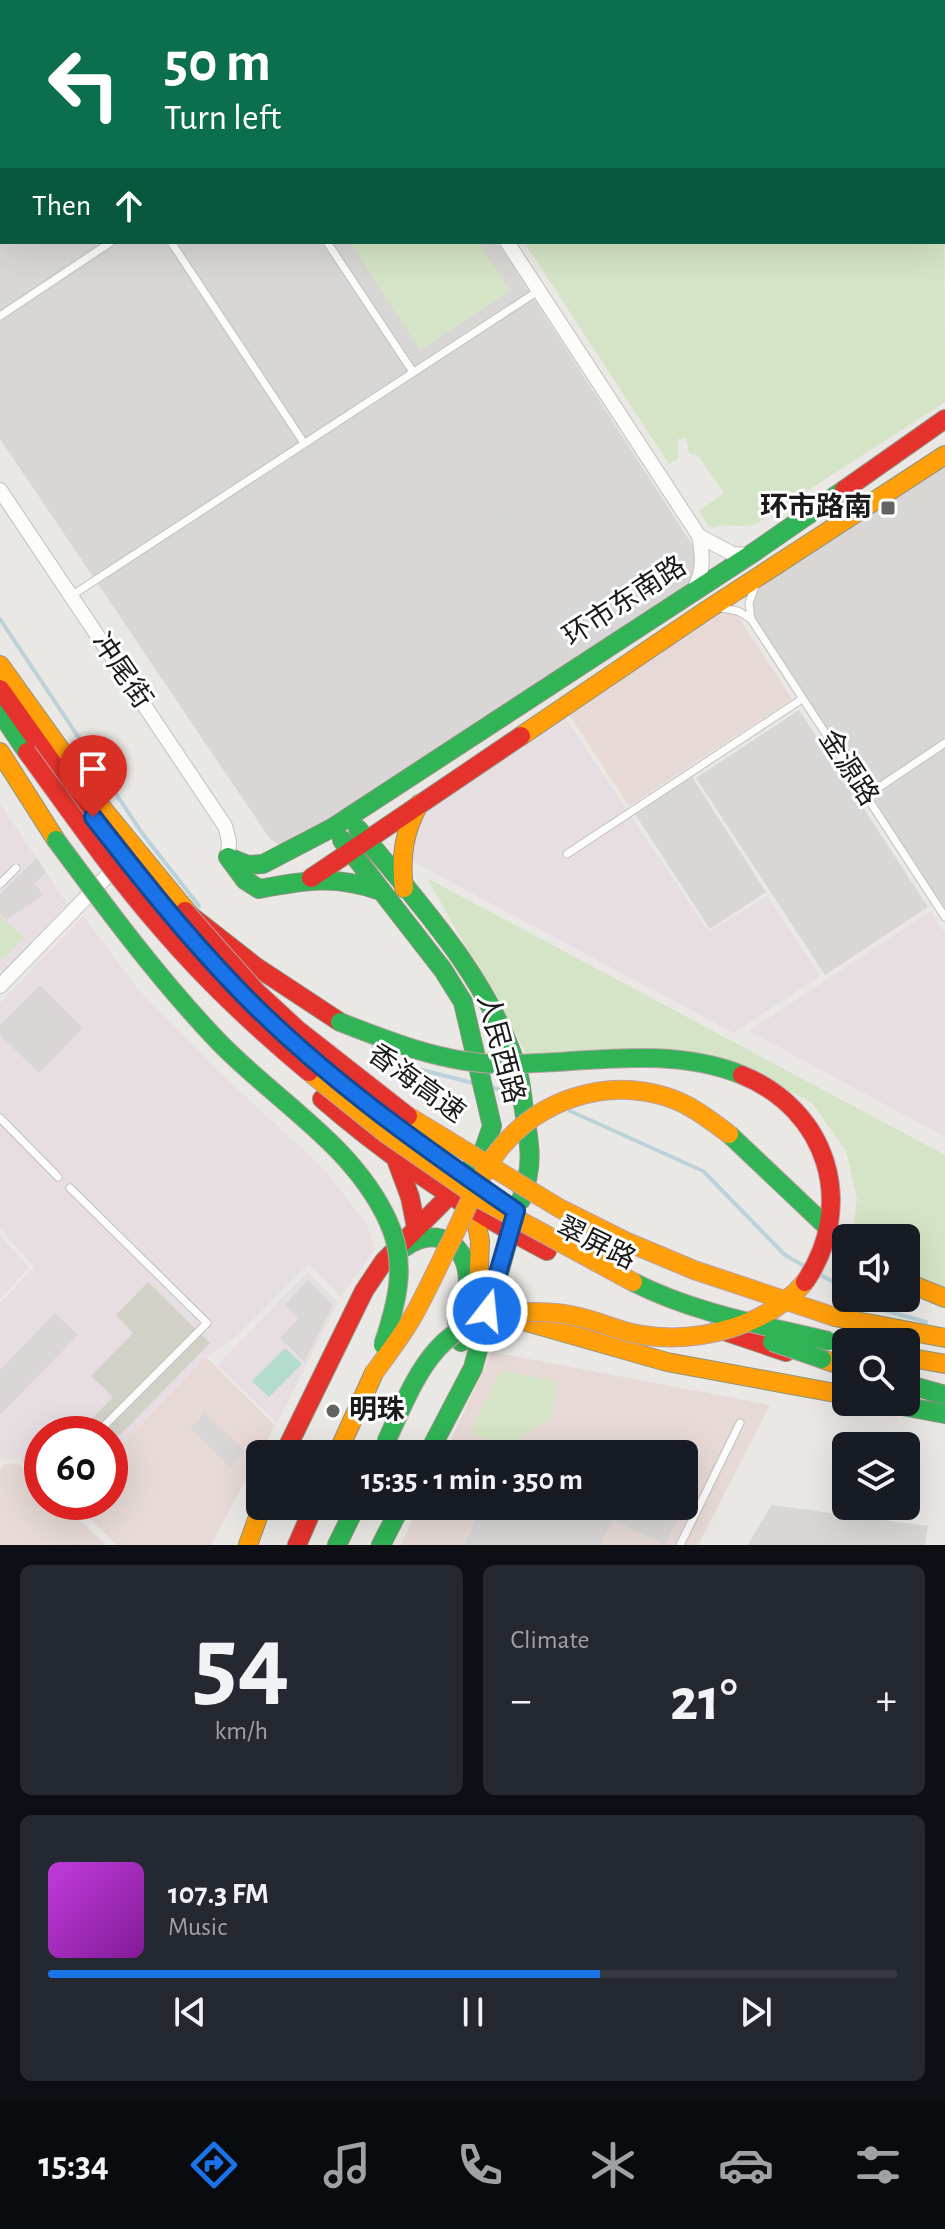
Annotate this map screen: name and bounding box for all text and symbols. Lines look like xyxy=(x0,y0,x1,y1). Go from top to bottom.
icon: left xyxy=(32,32,136,136)
text: 50 m xyxy=(164,35,271,91)
text: Turn left xyxy=(164,100,281,136)
icon: ahead xyxy=(107,184,151,228)
text: Then xyxy=(32,191,91,221)
place label: 环市路南 xyxy=(760,491,872,522)
marker: 环市路南 xyxy=(879,499,897,517)
street label: 环市东南路 xyxy=(558,550,691,652)
street label: 冲尾街 xyxy=(86,627,158,714)
street label: 金源路 xyxy=(813,724,884,811)
pin xyxy=(59,735,127,817)
icon: arrive xyxy=(71,747,115,791)
street label: 人民西路 xyxy=(472,991,530,1107)
street label: 香海高速 xyxy=(362,1038,471,1128)
street label: 翠屏路 xyxy=(552,1211,641,1275)
map controls xyxy=(832,1224,920,1520)
button: sound xyxy=(832,1224,920,1312)
position arrow xyxy=(445,1269,529,1353)
button: search xyxy=(832,1328,920,1416)
place label: 明珠 xyxy=(349,1395,405,1425)
marker: 明珠 xyxy=(324,1402,342,1420)
speed limit sign: 60 xyxy=(24,1416,128,1520)
button: layers xyxy=(832,1432,920,1520)
text: 15:35 · 1 min · 350 m xyxy=(361,1465,583,1495)
text: 54 xyxy=(193,1612,290,1716)
text: Climate xyxy=(511,1627,589,1653)
text: 21° xyxy=(670,1671,737,1731)
text: − xyxy=(511,1679,532,1723)
text: + xyxy=(876,1679,897,1723)
text: km/h xyxy=(214,1718,268,1744)
text: 107.3 FM xyxy=(168,1879,269,1909)
text: Music xyxy=(168,1914,227,1940)
icon: previous xyxy=(168,1990,212,2034)
icon: pause xyxy=(451,1990,495,2034)
icon: next xyxy=(734,1990,778,2034)
icon: directions xyxy=(186,2137,242,2193)
icon: music xyxy=(319,2137,375,2193)
icon: phone xyxy=(452,2137,508,2193)
icon: climate xyxy=(585,2137,641,2193)
icon: car xyxy=(718,2137,774,2193)
icon: filters xyxy=(850,2137,906,2193)
text: 15:34 xyxy=(38,2147,109,2183)

